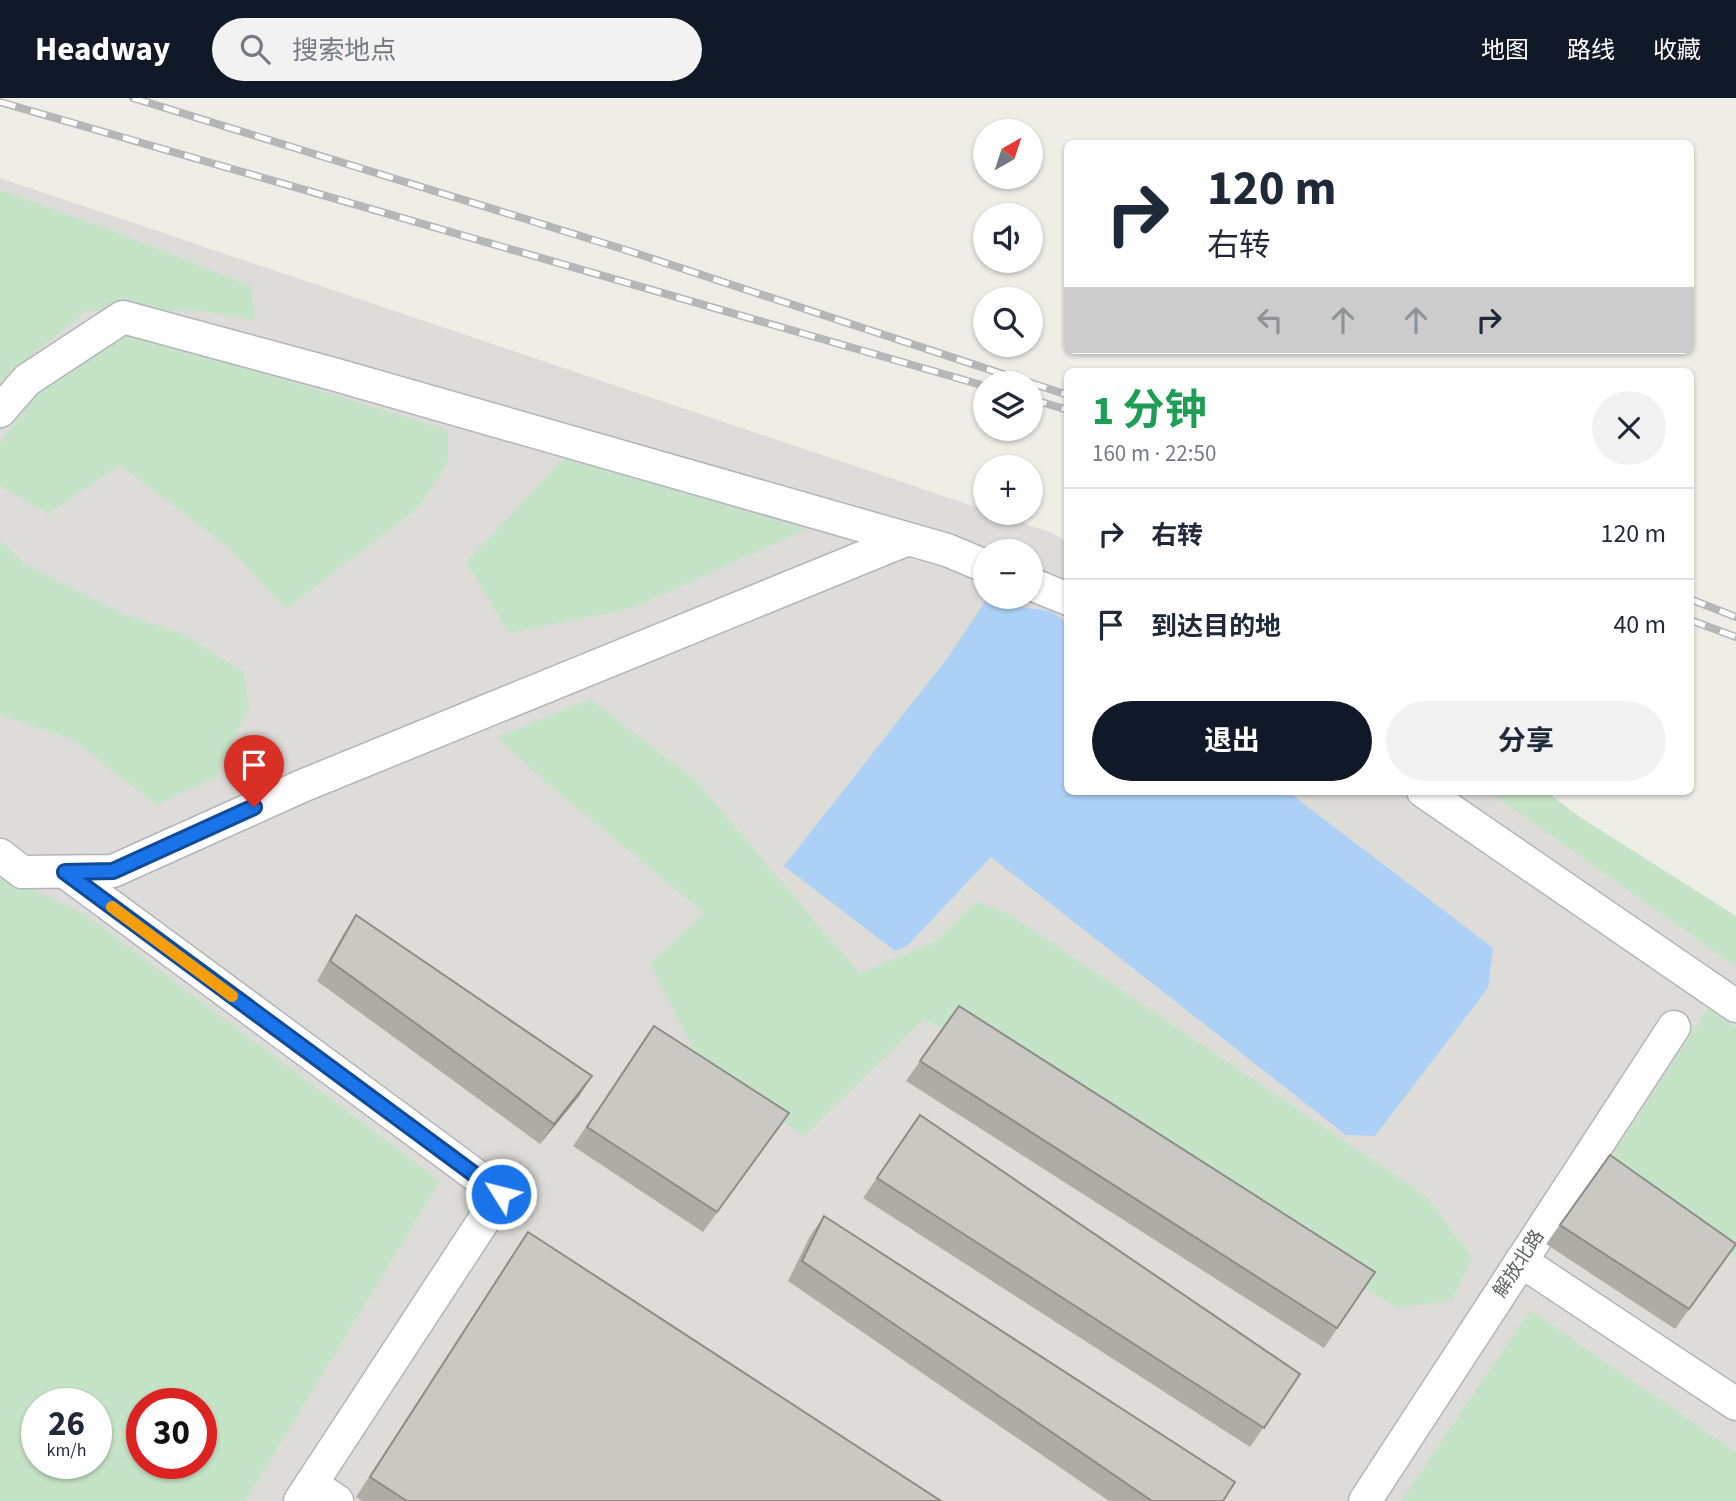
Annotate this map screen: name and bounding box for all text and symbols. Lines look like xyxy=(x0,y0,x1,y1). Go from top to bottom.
search box xyxy=(212,18,702,81)
text: Headway xyxy=(35,26,170,73)
icon: search xyxy=(236,30,274,68)
text: 搜索地点 xyxy=(292,32,396,69)
text: 地图 xyxy=(1481,33,1529,68)
text: 路线 xyxy=(1567,33,1615,68)
text: 收藏 xyxy=(1653,33,1701,68)
north arrow xyxy=(973,119,1043,189)
map controls xyxy=(973,119,1043,609)
text: 120 m xyxy=(1207,154,1336,224)
icon: right xyxy=(1092,168,1183,259)
button: sound xyxy=(973,203,1043,273)
text: 右转 xyxy=(1207,223,1271,269)
button: search xyxy=(973,287,1043,357)
icon: left xyxy=(1251,301,1289,339)
icon: ahead xyxy=(1324,301,1362,339)
icon: ahead xyxy=(1397,301,1435,339)
icon: right xyxy=(1470,301,1508,339)
button: layers xyxy=(973,371,1043,441)
text: 1 分钟 xyxy=(1092,381,1207,441)
button: close xyxy=(1592,391,1666,465)
text: 160 m · 22:50 xyxy=(1092,437,1216,470)
button: + xyxy=(973,455,1043,525)
icon: right xyxy=(1092,515,1130,553)
text: 120 m xyxy=(1600,515,1666,552)
text: 右转 xyxy=(1151,517,1203,554)
button: − xyxy=(973,539,1043,609)
icon: arrive xyxy=(1092,606,1130,644)
text: 40 m xyxy=(1613,606,1666,643)
text: 到达目的地 xyxy=(1151,608,1281,645)
button: 退出 xyxy=(1092,701,1372,781)
button: 分享 xyxy=(1386,701,1666,781)
pin xyxy=(224,735,284,807)
icon: arrive xyxy=(235,746,273,784)
position arrow xyxy=(464,1157,538,1231)
street label: 解放北路 xyxy=(1487,1225,1551,1303)
speed limit sign: 30 xyxy=(126,1388,217,1479)
text: 26 xyxy=(48,1399,85,1449)
text: km/h xyxy=(47,1438,86,1463)

